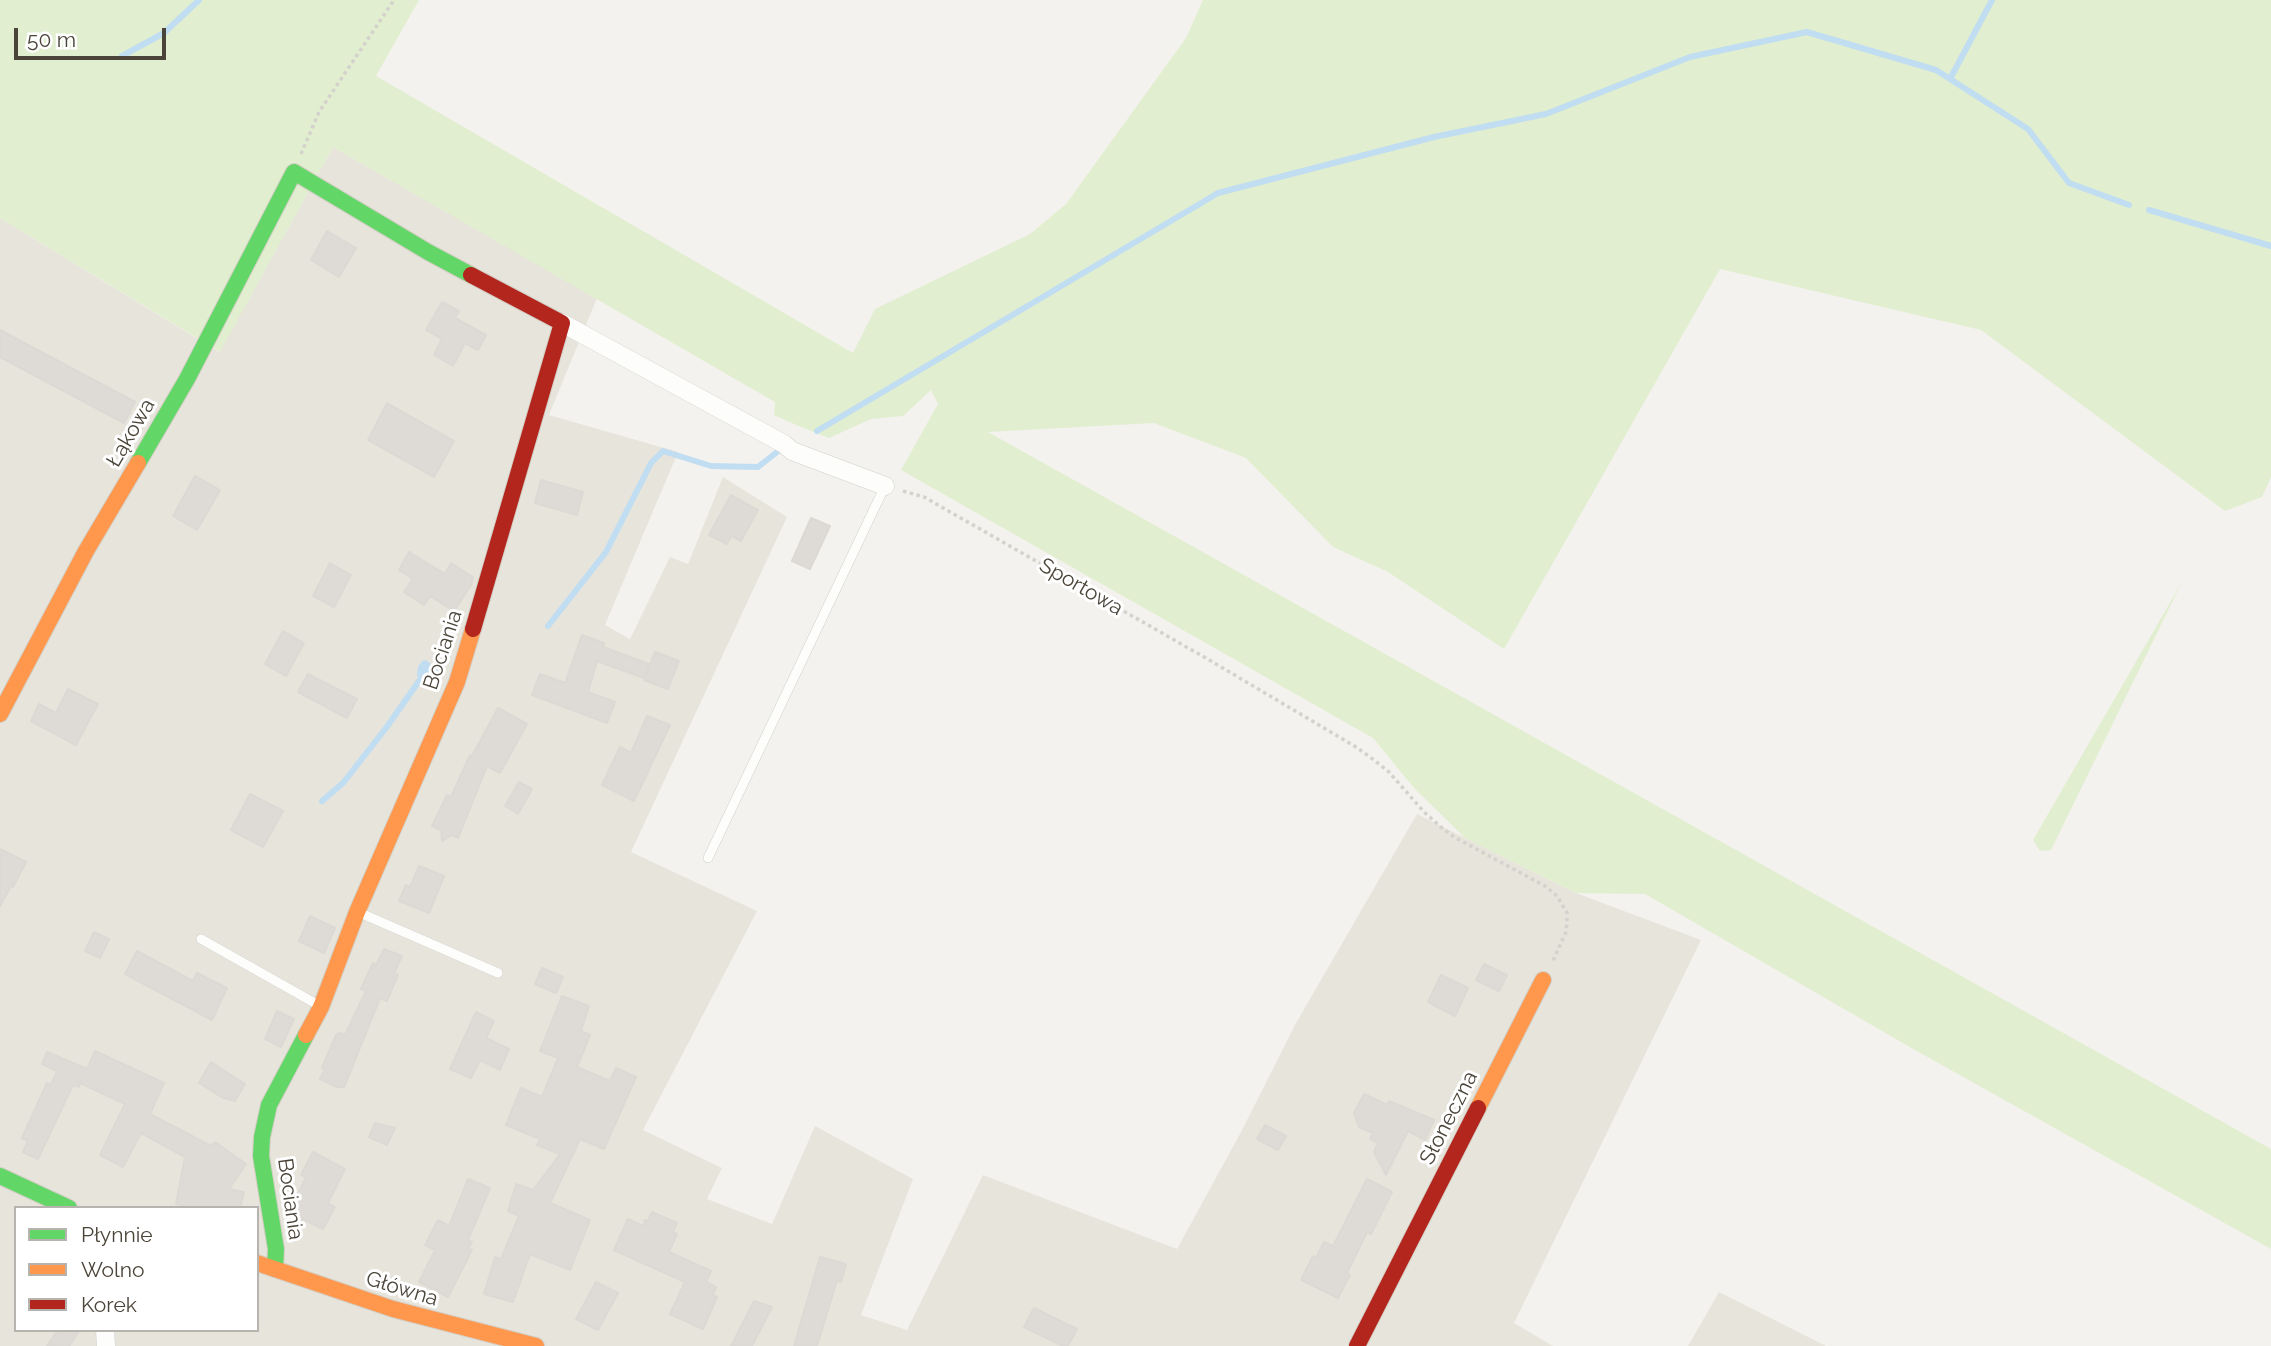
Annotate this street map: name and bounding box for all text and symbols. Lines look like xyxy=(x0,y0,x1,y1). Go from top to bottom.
scale bar xyxy=(18,14,170,58)
text: 50 m xyxy=(27,27,76,52)
street label: Łąkowa xyxy=(101,394,161,472)
street label: Sportowa xyxy=(1035,553,1127,621)
street label: Bociania xyxy=(418,607,468,693)
street label: Słoneczna xyxy=(1415,1067,1483,1169)
street label: Bociania xyxy=(272,1156,308,1242)
legend xyxy=(14,1206,259,1332)
text: Płynnie xyxy=(81,1222,153,1247)
text: Wolno xyxy=(81,1257,145,1282)
street label: Główna xyxy=(363,1266,441,1312)
text: Korek xyxy=(81,1292,137,1317)

